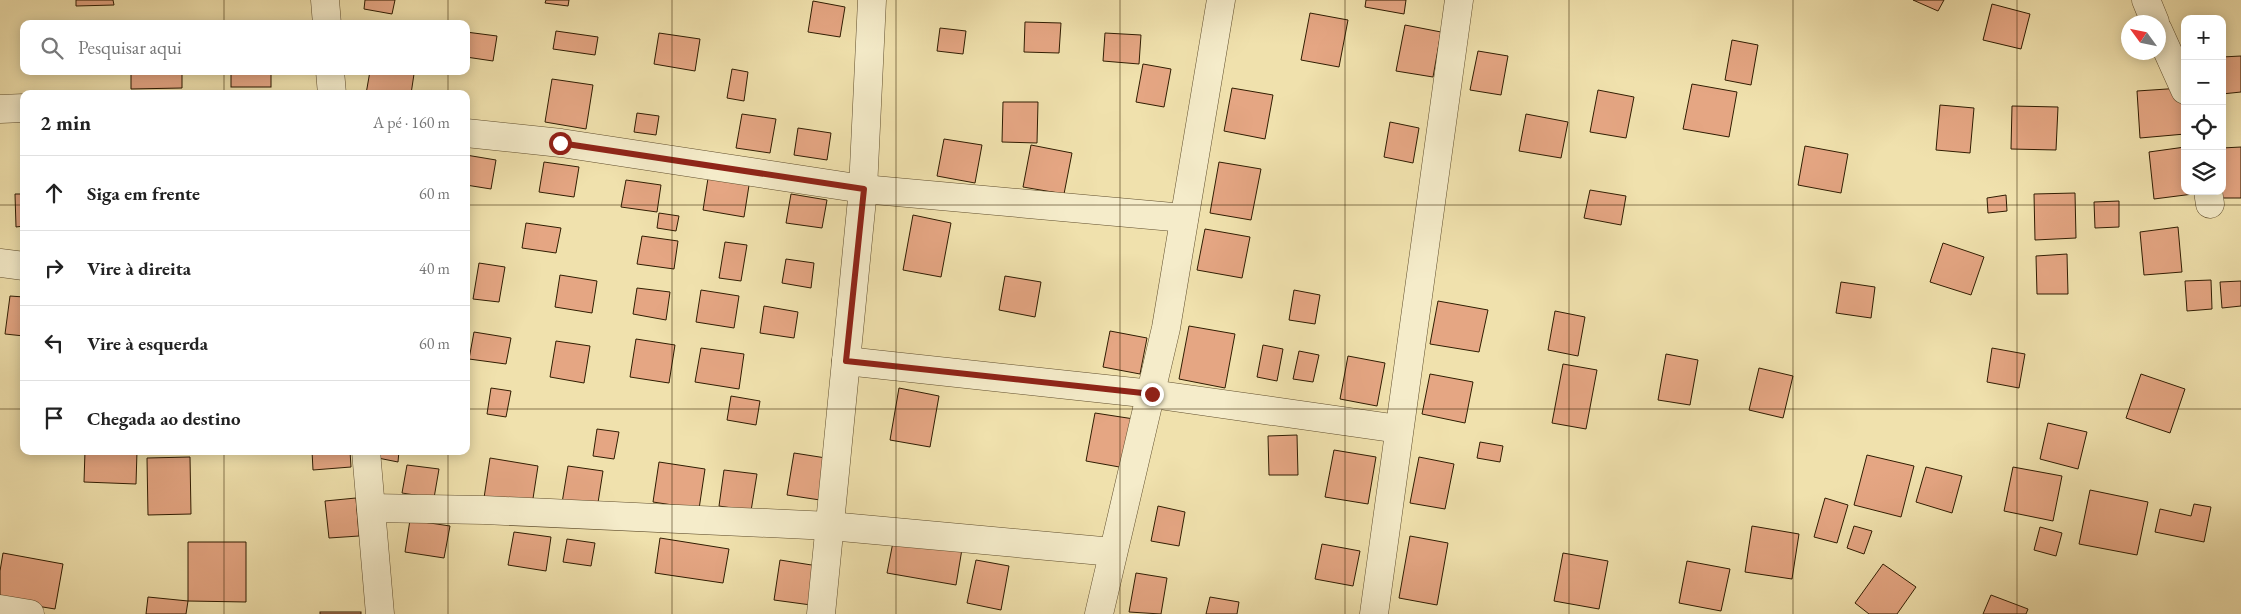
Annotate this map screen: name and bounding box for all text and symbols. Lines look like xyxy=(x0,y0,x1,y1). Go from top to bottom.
north arrow xyxy=(2121,15,2166,60)
map controls xyxy=(2181,15,2226,195)
button: + xyxy=(2181,15,2226,60)
search box xyxy=(20,20,470,75)
icon: search xyxy=(38,34,66,62)
text: Pesquisar aqui xyxy=(78,35,182,60)
button: − xyxy=(2181,60,2226,105)
button: locate xyxy=(2181,105,2226,150)
text: 2 min xyxy=(40,109,91,136)
text: A pé · 160 m xyxy=(373,112,450,133)
route start xyxy=(549,132,572,155)
button: layers xyxy=(2181,150,2226,195)
icon: ahead xyxy=(40,179,68,207)
text: Siga em frente xyxy=(87,181,200,206)
text: 60 m xyxy=(419,183,450,204)
icon: right xyxy=(40,254,68,282)
text: Vire à direita xyxy=(87,256,191,281)
text: 40 m xyxy=(419,258,450,279)
icon: left xyxy=(40,329,68,357)
text: Vire à esquerda xyxy=(87,331,208,356)
text: 60 m xyxy=(419,333,450,354)
route end xyxy=(1141,383,1164,406)
icon: arrive xyxy=(40,404,68,432)
text: Chegada ao destino xyxy=(87,406,241,431)

